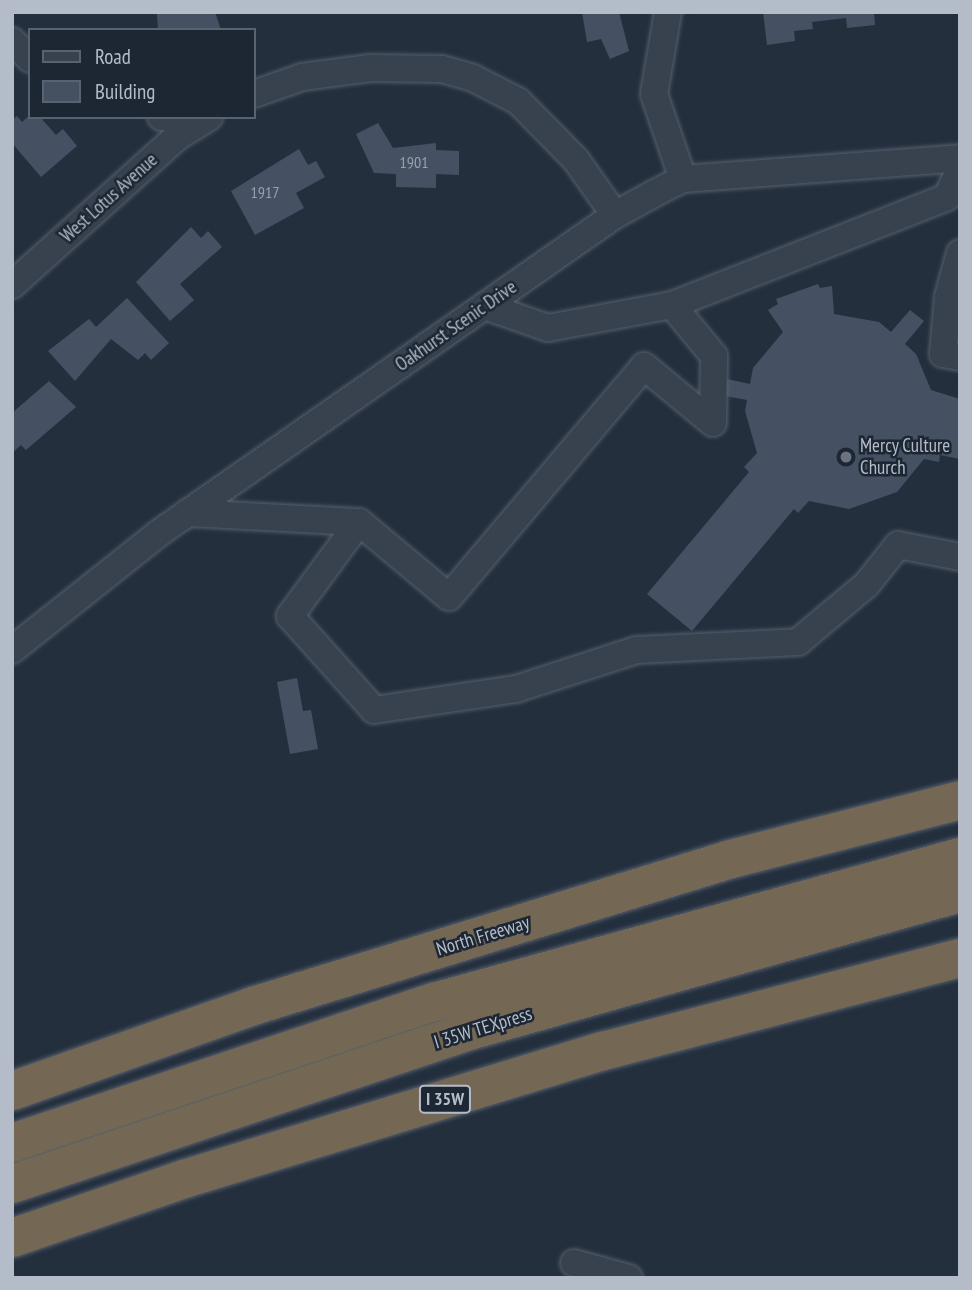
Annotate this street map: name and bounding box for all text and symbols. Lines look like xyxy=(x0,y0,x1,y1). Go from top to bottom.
legend xyxy=(28,28,256,119)
text: Road xyxy=(95,43,131,70)
text: Building xyxy=(95,78,155,105)
street label: West Lotus Avenue xyxy=(56,148,162,248)
house number: 1901 xyxy=(400,152,428,172)
house number: 1917 xyxy=(251,182,279,202)
street label: Oakhurst Scenic Drive xyxy=(391,276,521,376)
place label: Mercy Culture Church xyxy=(860,435,951,479)
marker: Mercy Culture Church xyxy=(838,449,854,465)
street label: North Freeway xyxy=(434,911,532,961)
street label: I 35W TEXpress xyxy=(431,1002,535,1054)
road number: I 35W xyxy=(419,1084,471,1114)

